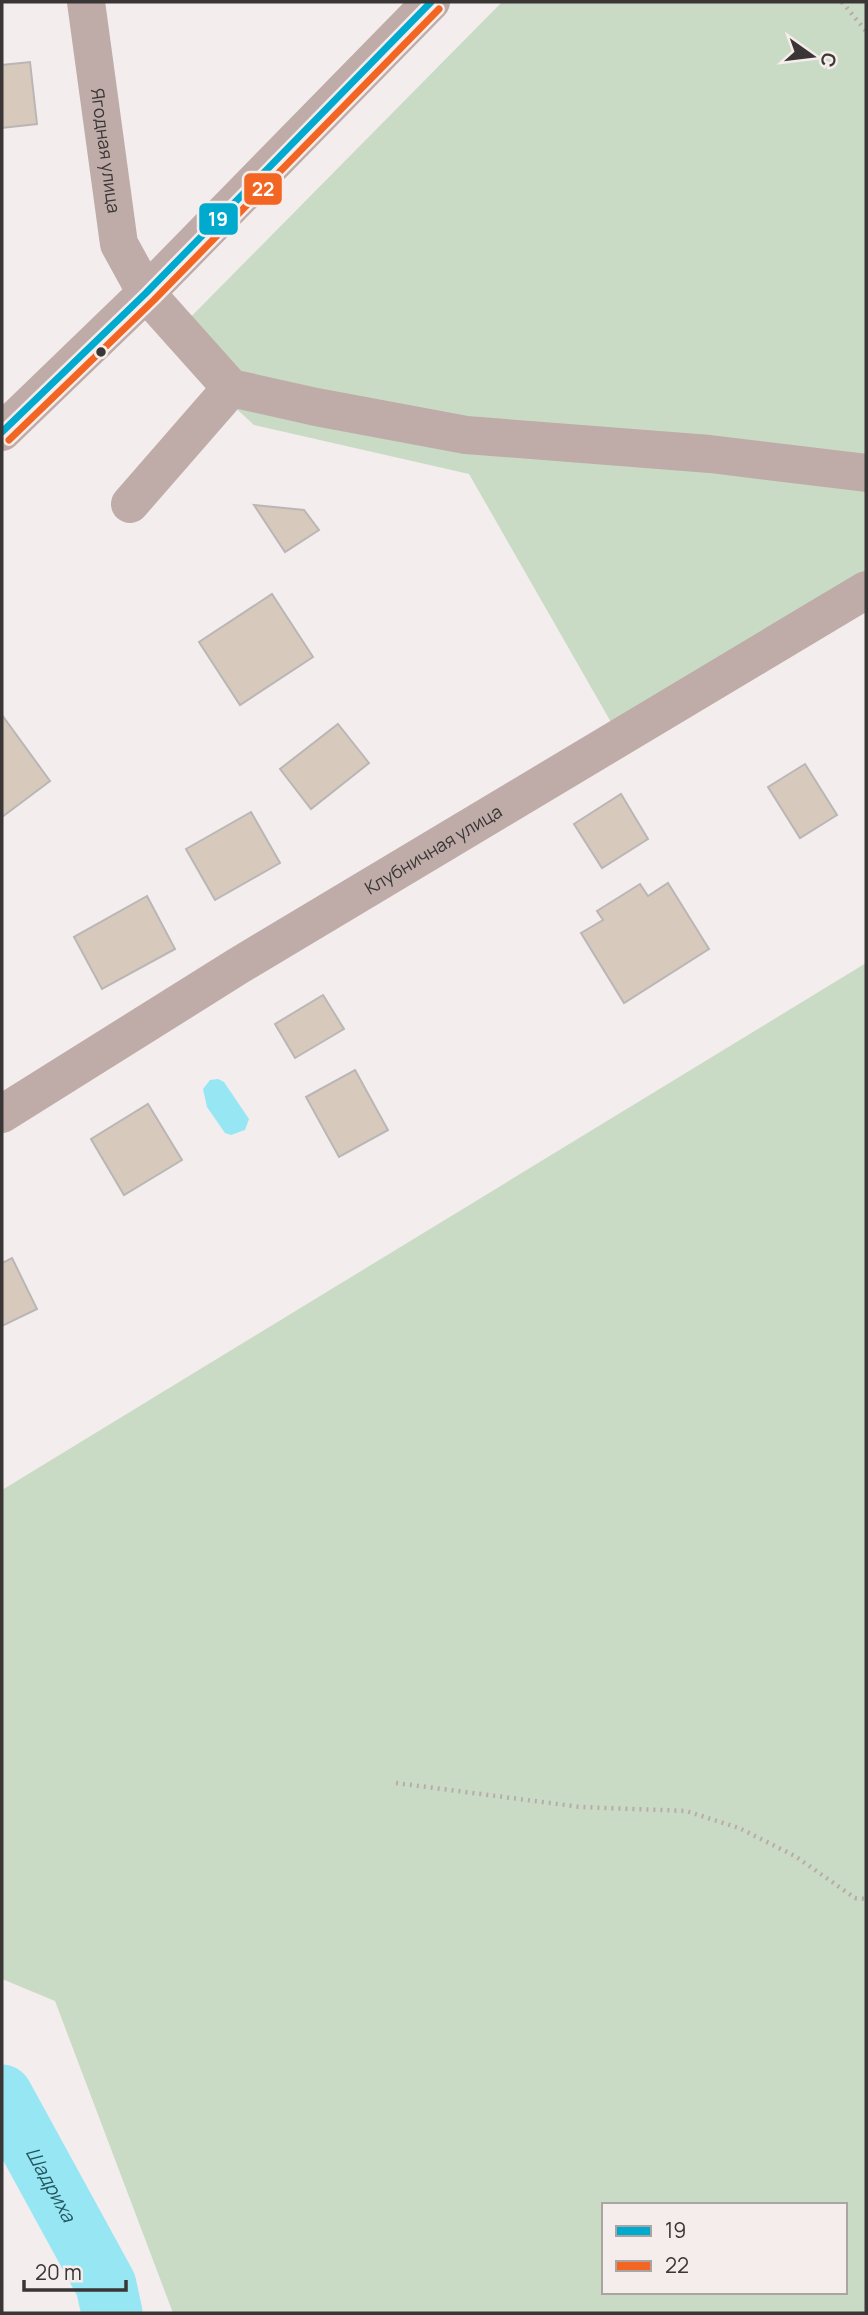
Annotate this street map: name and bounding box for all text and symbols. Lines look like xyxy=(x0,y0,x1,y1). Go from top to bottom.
north arrow xyxy=(777,21,847,91)
text: С xyxy=(814,50,843,70)
street label: Ягодная улица xyxy=(86,87,127,215)
line badge: 22 xyxy=(243,172,283,206)
text: 22 xyxy=(252,176,274,202)
line badge: 19 xyxy=(198,202,239,236)
text: 19 xyxy=(208,206,228,232)
unlabelled marker xyxy=(94,345,108,359)
street label: Клубничная улица xyxy=(360,799,506,900)
water label: Шадриха xyxy=(20,2143,83,2228)
legend xyxy=(602,2203,847,2294)
text: 19 xyxy=(665,2216,686,2244)
scale bar xyxy=(24,2248,126,2292)
text: 22 xyxy=(665,2251,689,2279)
text: 20 m xyxy=(35,2258,82,2286)

